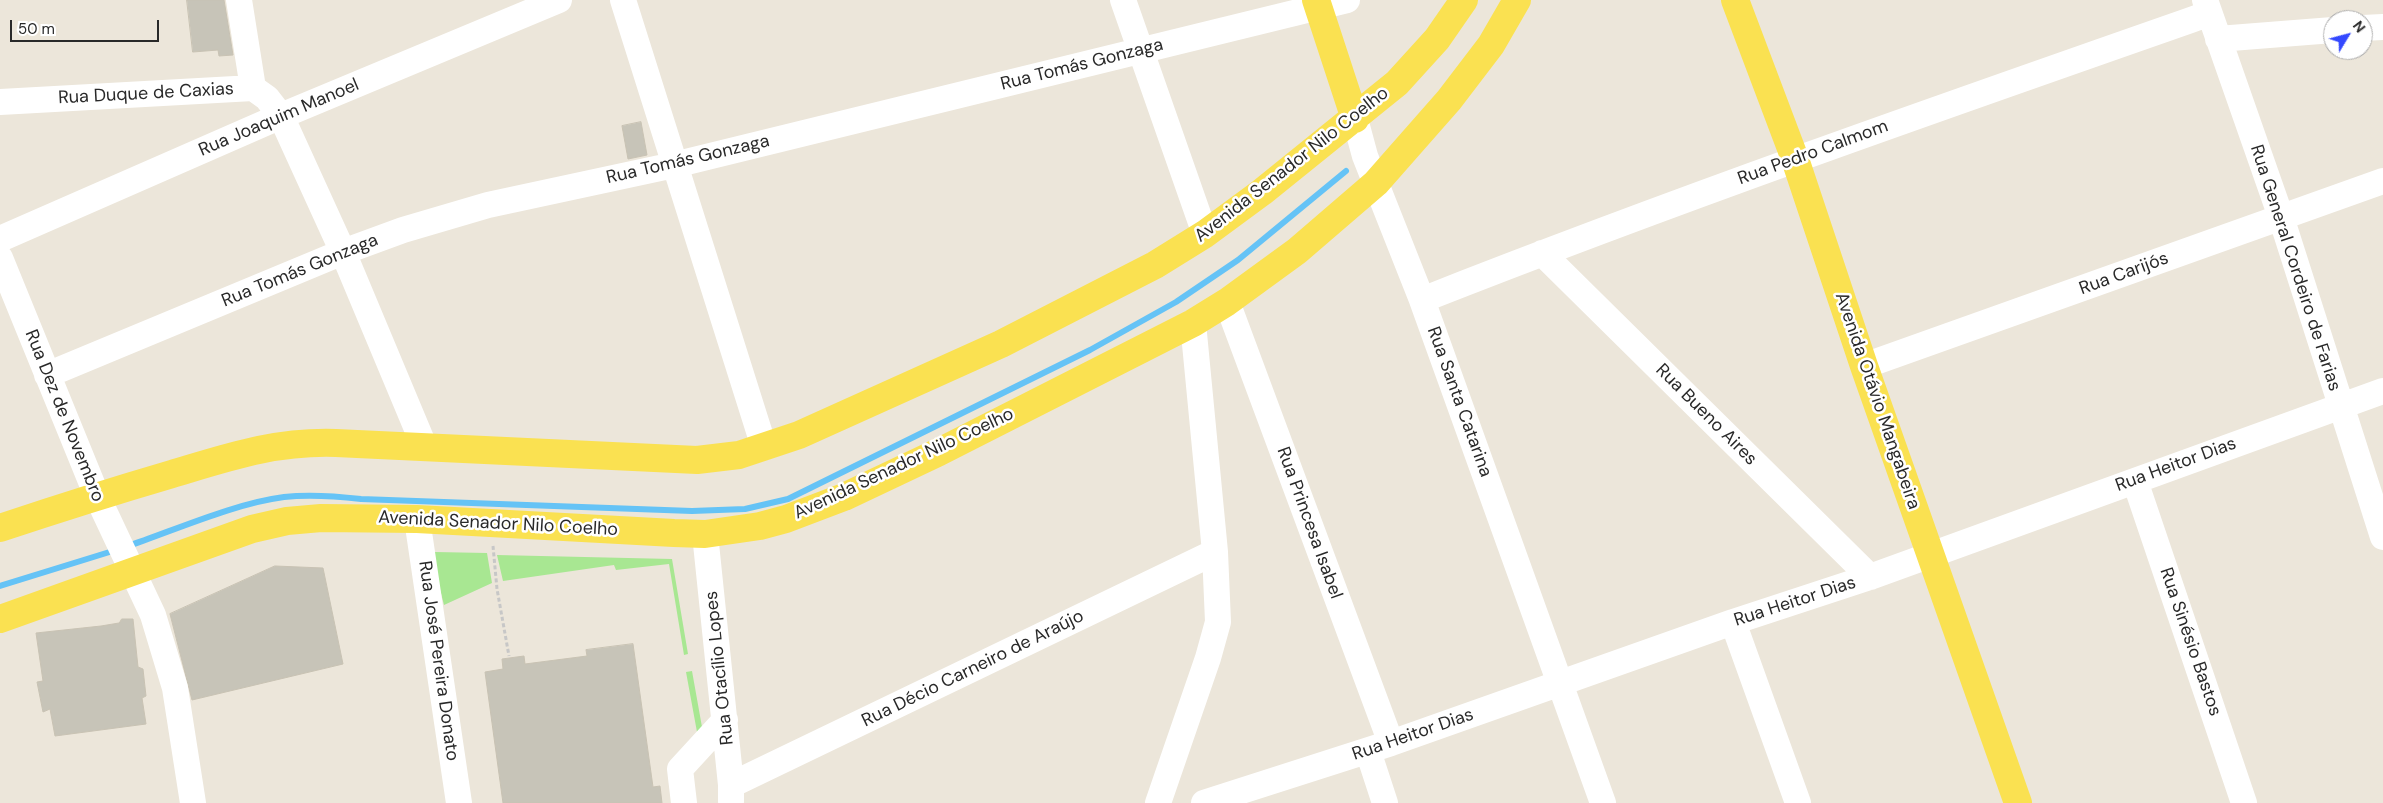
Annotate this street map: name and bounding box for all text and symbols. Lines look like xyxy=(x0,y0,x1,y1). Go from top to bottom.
scale bar xyxy=(12,10,161,42)
north arrow xyxy=(2323,10,2373,60)
text: N xyxy=(2349,17,2369,36)
text: 50 m xyxy=(18,19,55,39)
street label: Rua Tomás Gonzaga xyxy=(998,34,1166,96)
street label: Rua Joaquim Manoel xyxy=(196,74,362,162)
street label: Rua Duque de Caxias xyxy=(58,79,234,109)
street label: Avenida Senador Nilo Coelho xyxy=(1191,83,1393,247)
street label: Rua Pedro Calmom xyxy=(1735,116,1891,190)
street label: Rua Tomás Gonzaga xyxy=(604,131,772,189)
street label: Rua General Cordeiro de Farias xyxy=(2245,142,2345,394)
street label: Rua Tomás Gonzaga xyxy=(219,230,381,312)
street label: Rua Carijós xyxy=(2076,248,2172,300)
street label: Avenida Otávio Mangabeira xyxy=(1830,290,1924,512)
street label: Rua Santa Catarina xyxy=(1422,324,1496,480)
street label: Rua Dez de Novembro xyxy=(20,327,108,505)
street label: Rua Bueno Aires xyxy=(1651,360,1761,470)
street label: Avenida Senador Nilo Coelho xyxy=(791,403,1017,525)
street label: Rua Heitor Dias xyxy=(2113,433,2239,497)
street label: Rua Princesa Isabel xyxy=(1271,444,1347,602)
street label: Avenida Senador Nilo Coelho xyxy=(378,507,618,541)
street label: Rua José Pereira Donato xyxy=(413,559,463,763)
street label: Rua Sinésio Bastos xyxy=(2154,565,2226,719)
street label: Rua Heitor Dias xyxy=(1731,572,1859,632)
street label: Rua Otacílio Lopes xyxy=(701,590,739,746)
street label: Rua Décio Carneiro de Araújo xyxy=(858,606,1088,732)
street label: Rua Heitor Dias xyxy=(1350,704,1476,766)

